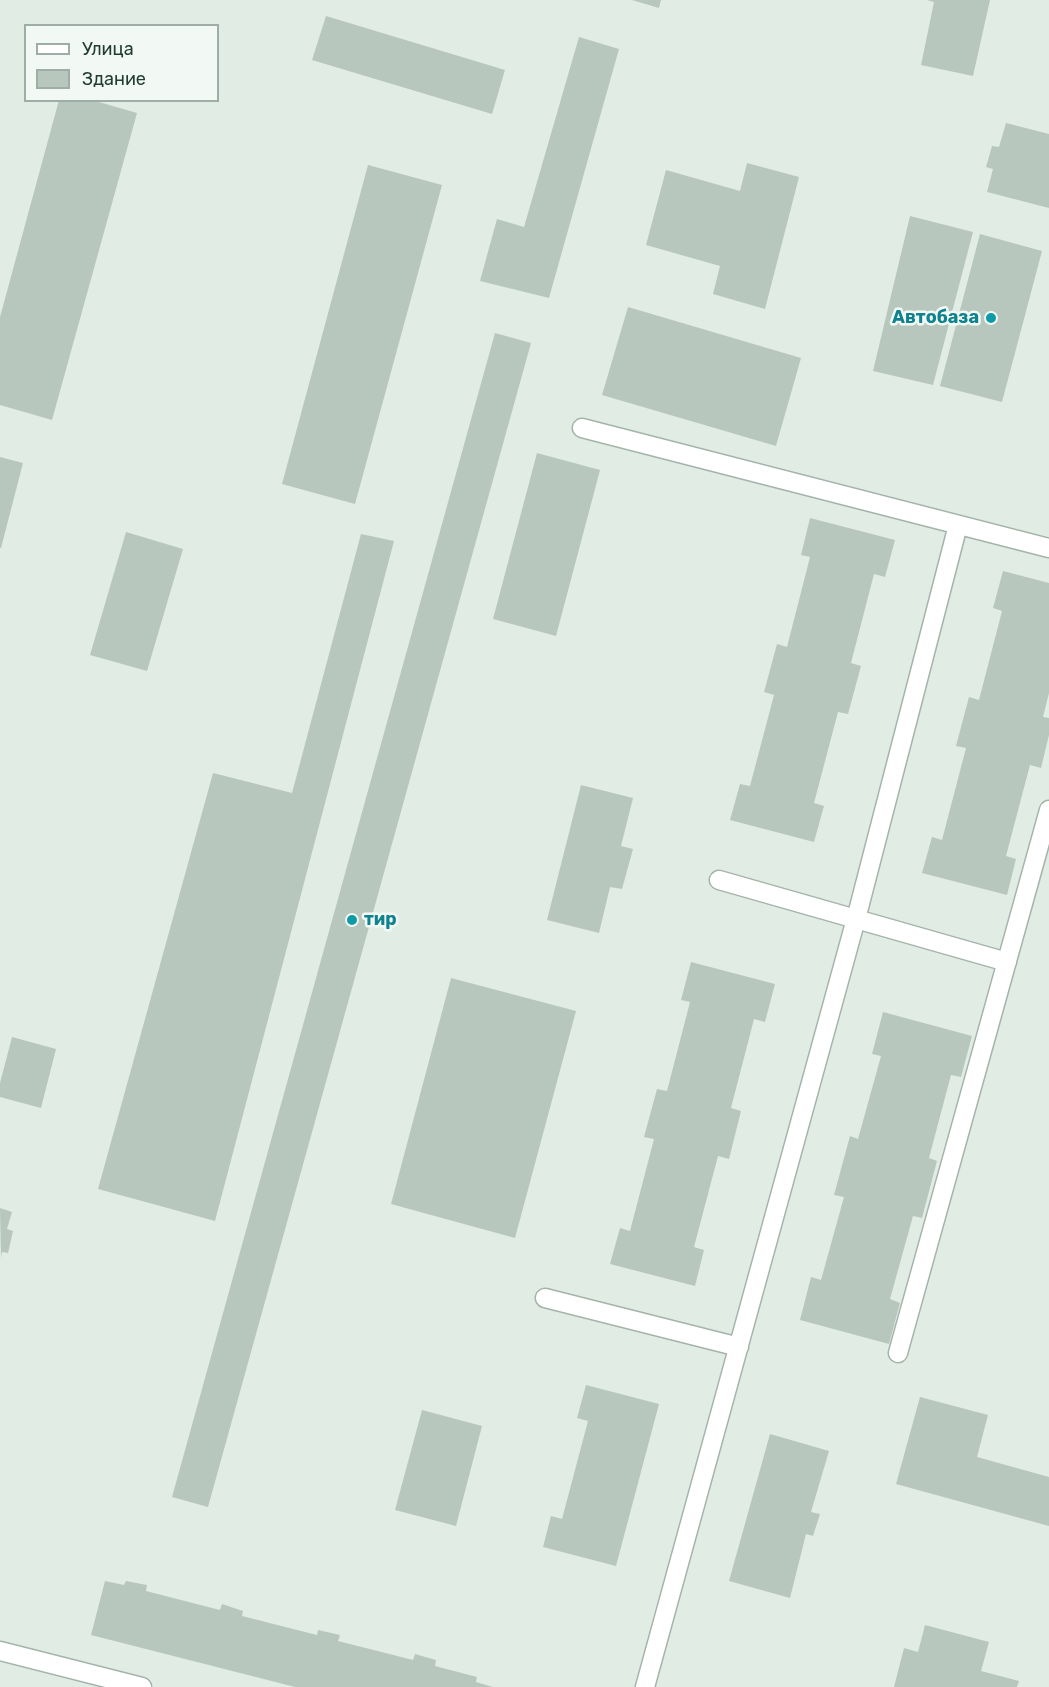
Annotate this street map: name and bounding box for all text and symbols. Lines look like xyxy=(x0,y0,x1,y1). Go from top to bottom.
legend xyxy=(24,24,219,102)
text: Улица xyxy=(82,38,134,60)
text: Здание xyxy=(82,68,146,90)
place label: Автобаза xyxy=(892,307,979,329)
marker: Автобаза xyxy=(984,311,998,325)
place label: тир xyxy=(364,909,397,931)
marker: тир xyxy=(345,913,359,927)

